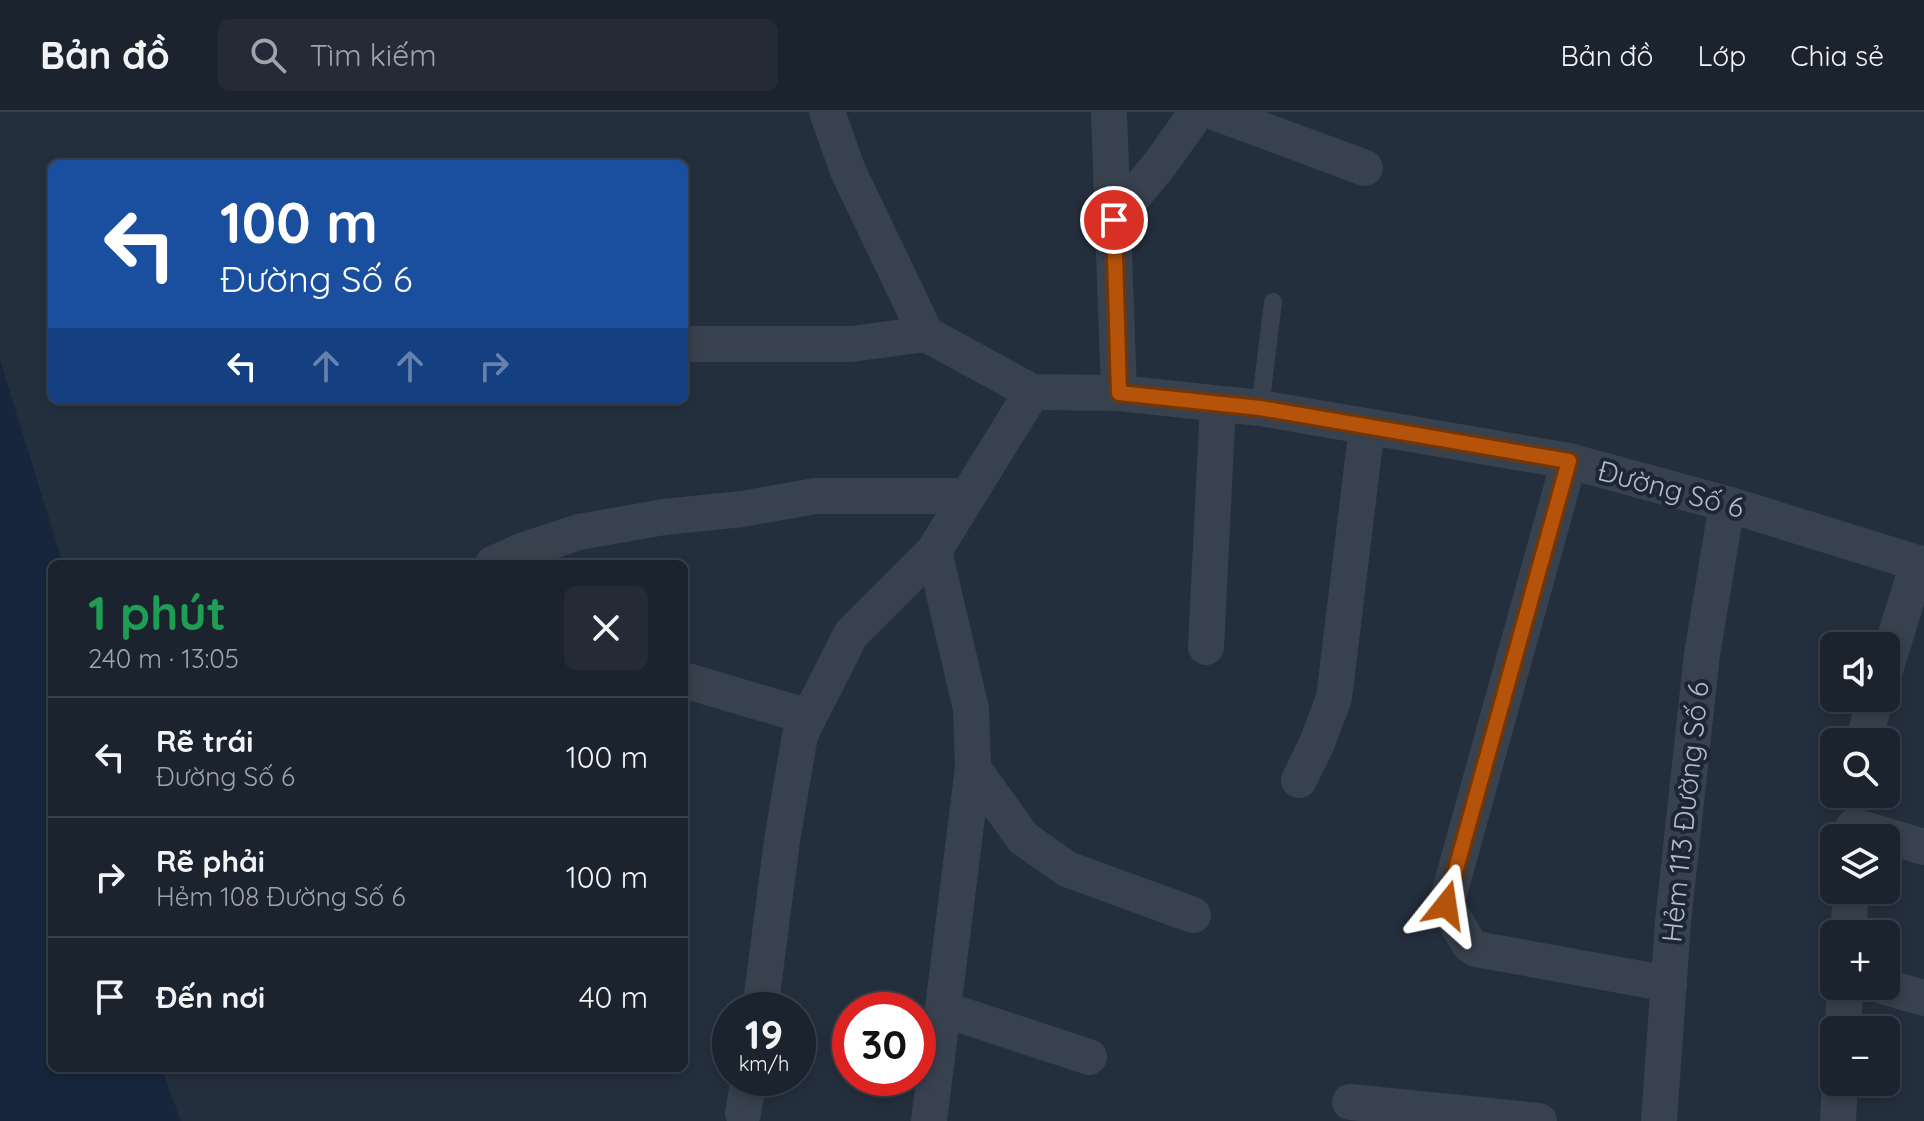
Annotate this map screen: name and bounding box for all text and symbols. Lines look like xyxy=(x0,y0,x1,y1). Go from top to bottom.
search box xyxy=(218,19,778,91)
text: Bản đồ xyxy=(40,31,170,79)
icon: search xyxy=(246,33,290,77)
text: Tìm kiếm xyxy=(310,36,437,74)
text: Bản đồ xyxy=(1561,38,1653,73)
text: Lớp xyxy=(1697,38,1746,73)
text: Chia sẻ xyxy=(1790,38,1884,73)
pin xyxy=(1080,186,1148,254)
text: 100 m xyxy=(220,187,378,257)
icon: left xyxy=(88,192,192,296)
icon: arrive xyxy=(1092,198,1136,242)
text: Đường Số 6 xyxy=(220,256,412,301)
icon: left xyxy=(220,344,264,388)
icon: ahead xyxy=(304,344,348,388)
icon: ahead xyxy=(388,344,432,388)
icon: right xyxy=(472,344,516,388)
street label: Đường Số 6 xyxy=(1594,452,1748,525)
text: 1 phút xyxy=(88,582,226,642)
button: close xyxy=(564,586,648,670)
map controls xyxy=(1820,632,1900,1096)
button: sound xyxy=(1820,632,1900,712)
text: 240 m · 13:05 xyxy=(88,642,239,675)
street label: Hẻm 113 Đường Số 6 xyxy=(1653,680,1716,944)
text: Rẽ trái xyxy=(156,722,253,760)
button: search xyxy=(1820,728,1900,808)
icon: left xyxy=(88,735,132,779)
text: 100 m xyxy=(566,738,648,776)
text: Đường Số 6 xyxy=(156,760,295,793)
button: layers xyxy=(1820,824,1900,904)
text: Rẽ phải xyxy=(156,842,265,880)
icon: right xyxy=(88,855,132,899)
text: 100 m xyxy=(566,858,648,896)
position arrow xyxy=(1404,863,1488,947)
text: Hẻm 108 Đường Số 6 xyxy=(156,880,405,913)
button: + xyxy=(1820,920,1900,1000)
icon: arrive xyxy=(88,975,132,1019)
text: Đến nơi xyxy=(156,978,265,1016)
text: 40 m xyxy=(579,978,648,1016)
speed limit sign: 30 xyxy=(832,992,936,1096)
text: 19 xyxy=(745,1009,783,1059)
button: − xyxy=(1820,1016,1900,1096)
text: km/h xyxy=(739,1051,789,1076)

